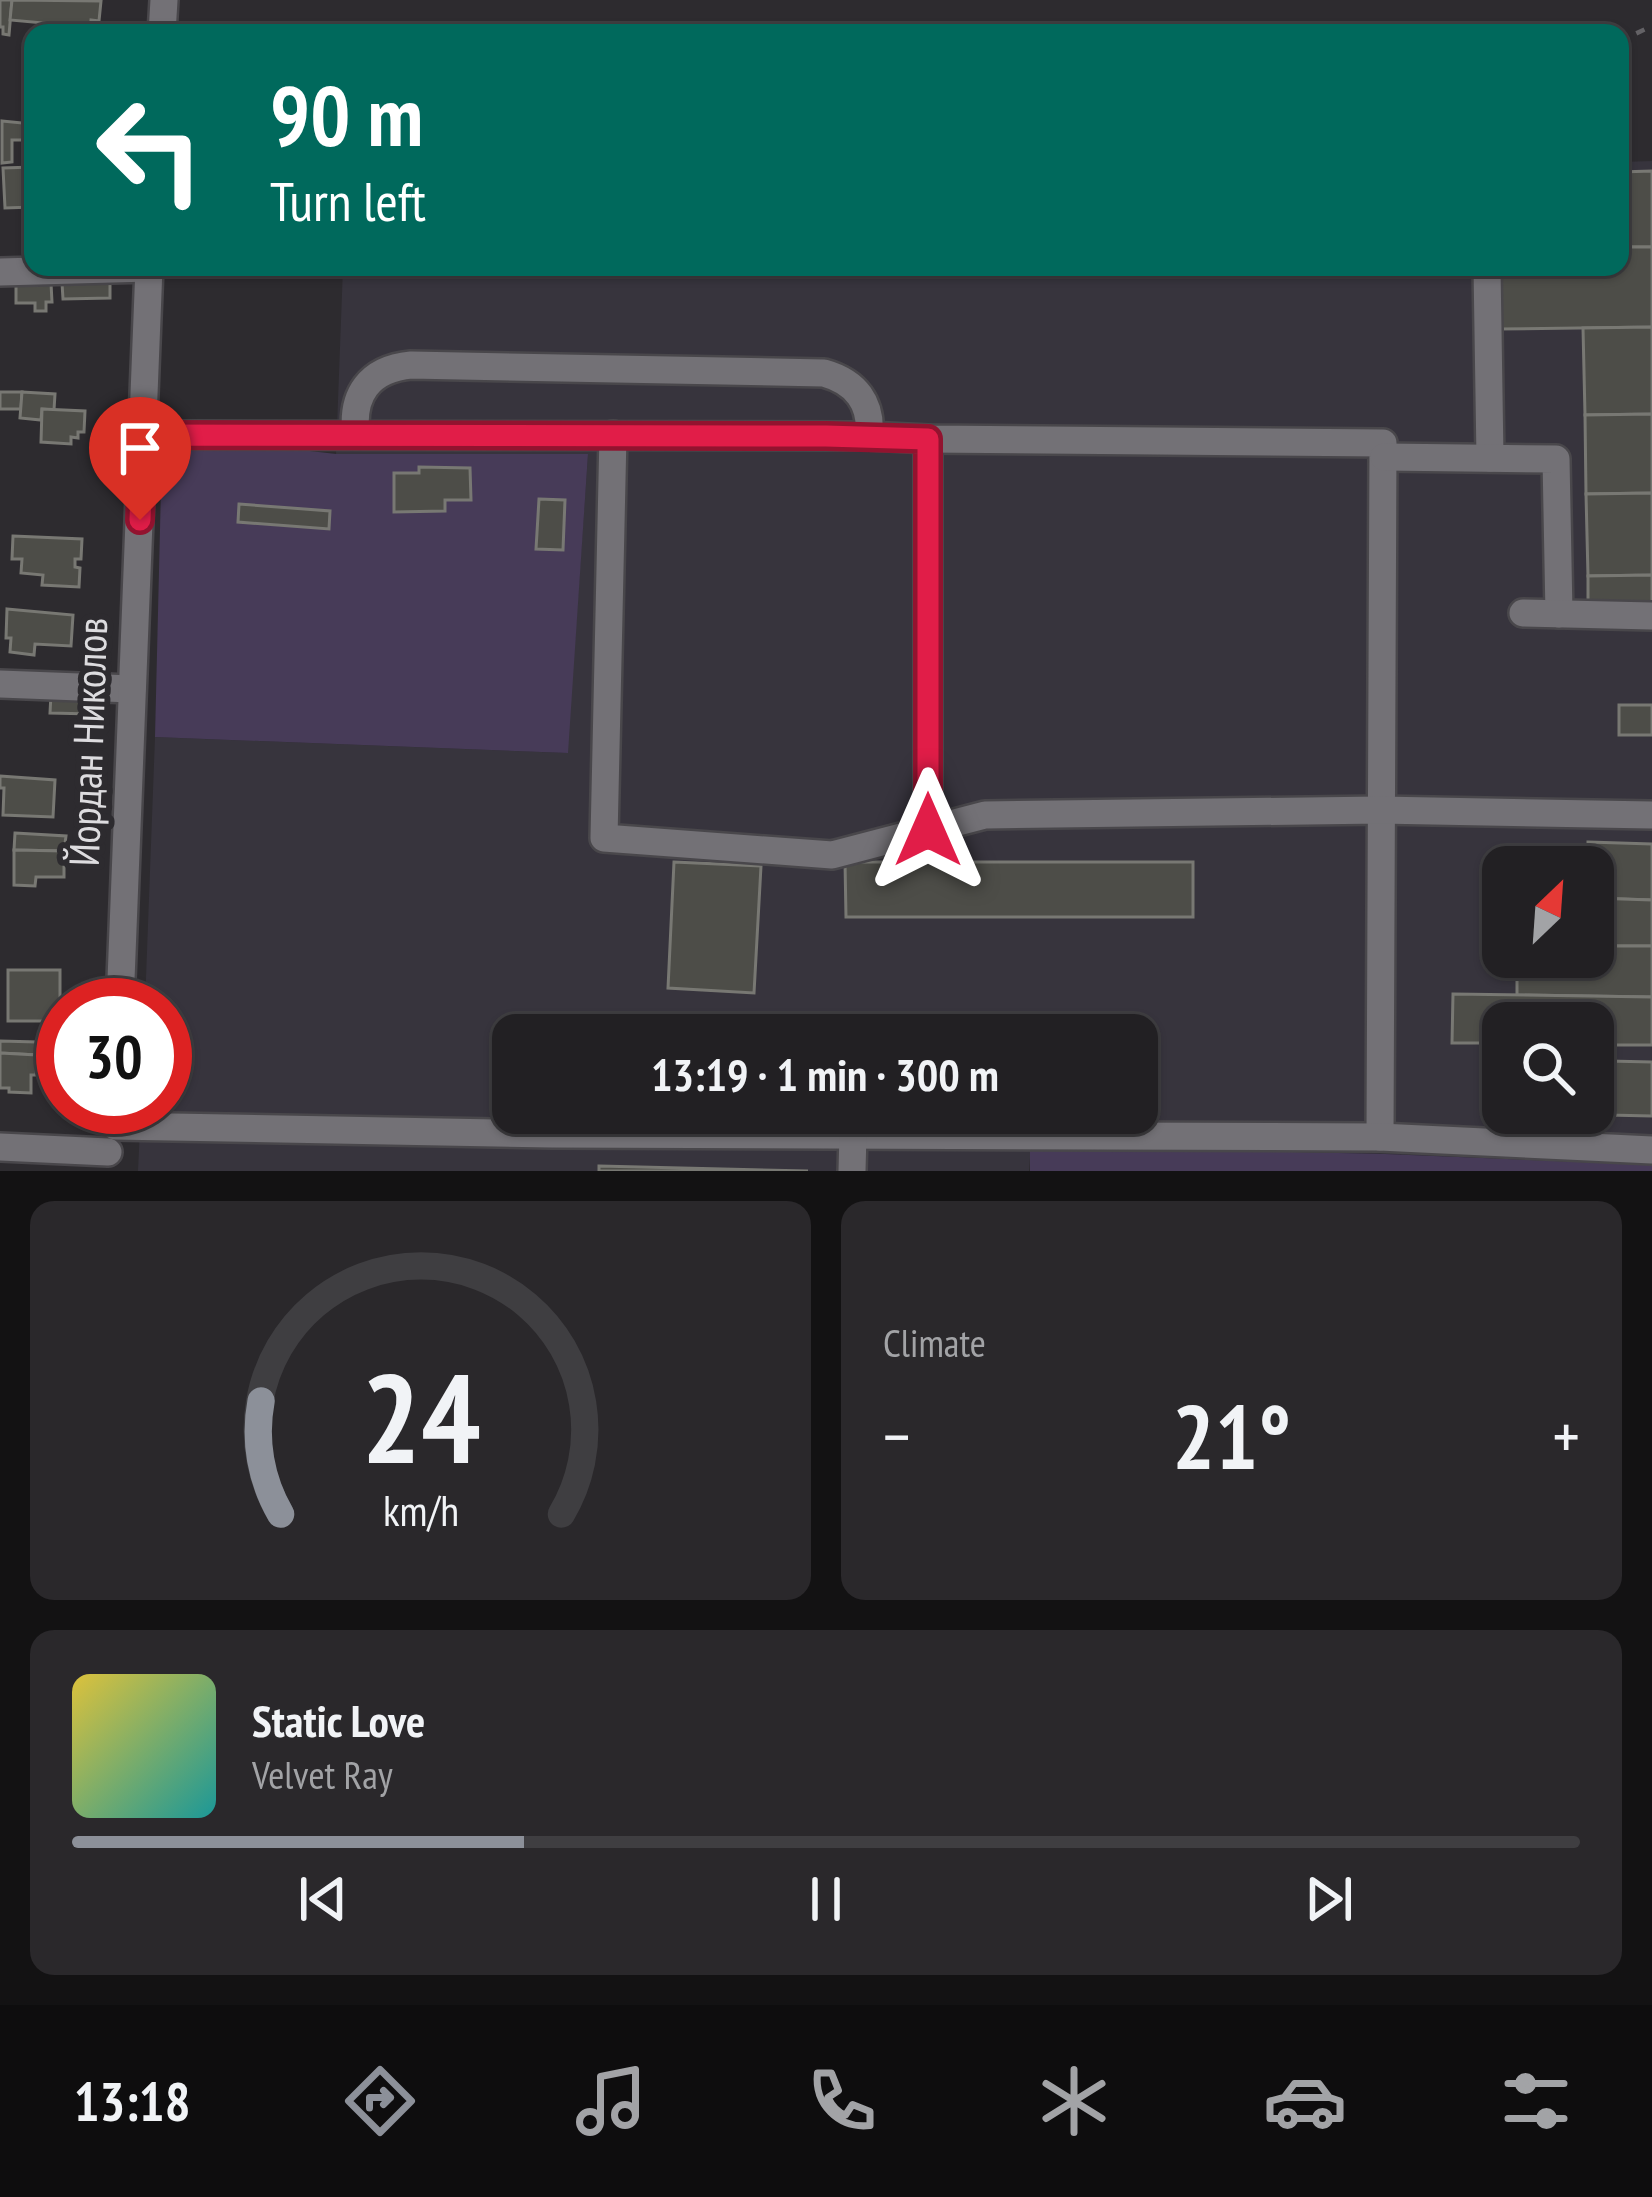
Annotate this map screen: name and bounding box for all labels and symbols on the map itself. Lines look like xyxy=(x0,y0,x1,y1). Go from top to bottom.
pin xyxy=(89,397,191,520)
street label: Йордан Николов xyxy=(56,617,119,867)
position arrow xyxy=(865,767,991,893)
north arrow xyxy=(1482,846,1614,978)
speed limit sign: 30 xyxy=(36,978,192,1134)

